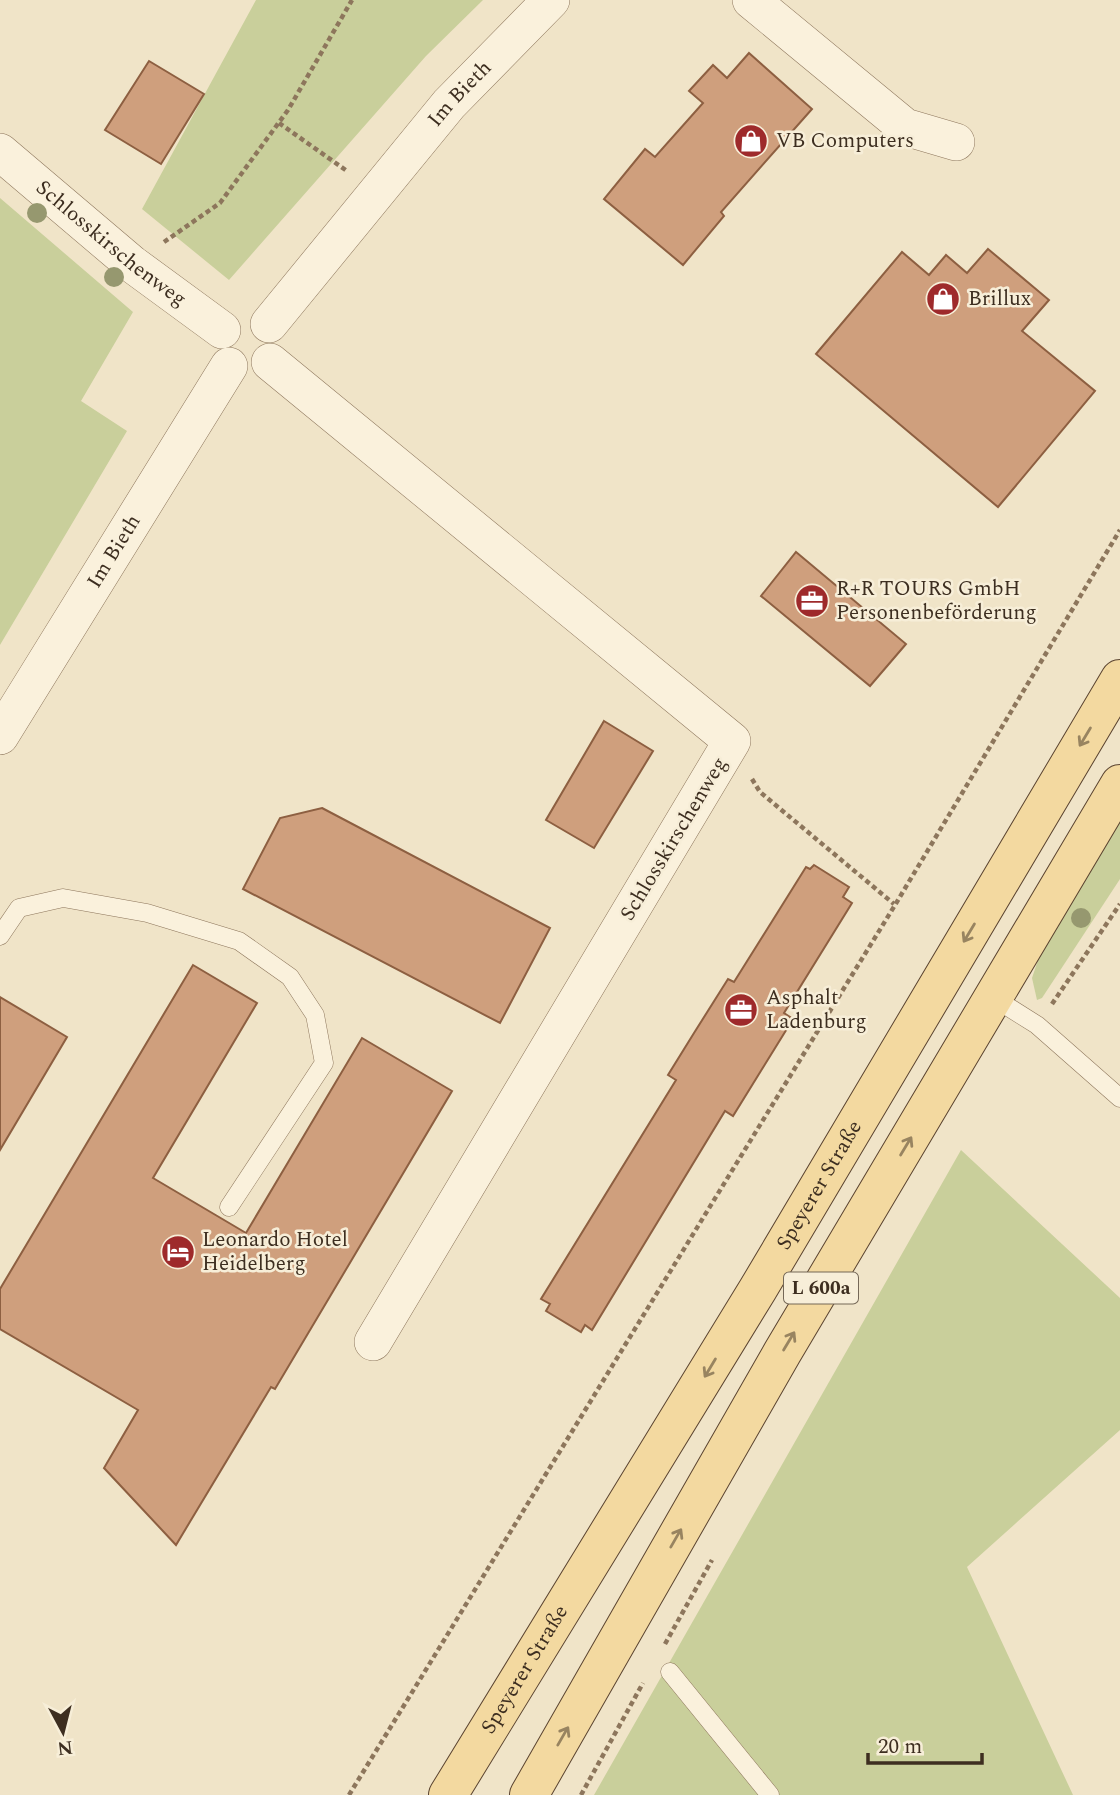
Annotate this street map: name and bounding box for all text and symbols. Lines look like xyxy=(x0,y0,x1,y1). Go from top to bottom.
street label: Im Bieth xyxy=(420,53,499,134)
shop icon: VB Computers xyxy=(732,122,770,160)
place label: VB Computers xyxy=(776,125,914,157)
street label: Schlosskirschenweg xyxy=(28,173,193,315)
shop icon: Brillux xyxy=(924,280,962,318)
place label: Brillux xyxy=(968,283,1031,315)
street label: Im Bieth xyxy=(79,508,149,595)
place label: R+R TOURS GmbH Personenbeförderung xyxy=(836,573,1037,629)
office icon: R+R TOURS GmbH Personenbeförderung xyxy=(793,582,831,620)
one-way arrow xyxy=(1078,727,1092,747)
street label: Schlosskirschenweg xyxy=(612,751,736,927)
one-way arrow xyxy=(962,922,976,942)
place label: Asphalt Ladenburg xyxy=(766,982,867,1038)
office icon: Asphalt Ladenburg xyxy=(722,991,760,1029)
street label: Speyerer Straße xyxy=(768,1114,871,1256)
one-way arrow xyxy=(899,1136,913,1156)
place label: Leonardo Hotel Heidelberg xyxy=(202,1224,348,1280)
hotel icon: Leonardo Hotel Heidelberg xyxy=(159,1233,197,1271)
road number: L 600a xyxy=(784,1272,858,1304)
one-way arrow xyxy=(783,1331,796,1352)
one-way arrow xyxy=(703,1357,717,1377)
one-way arrow xyxy=(669,1529,683,1549)
street label: Speyerer Straße xyxy=(473,1599,577,1740)
north arrow xyxy=(28,1697,98,1767)
scale bar xyxy=(868,1722,982,1766)
one-way arrow xyxy=(556,1726,570,1746)
text: 20 m xyxy=(878,1731,922,1763)
text: N xyxy=(55,1732,74,1763)

